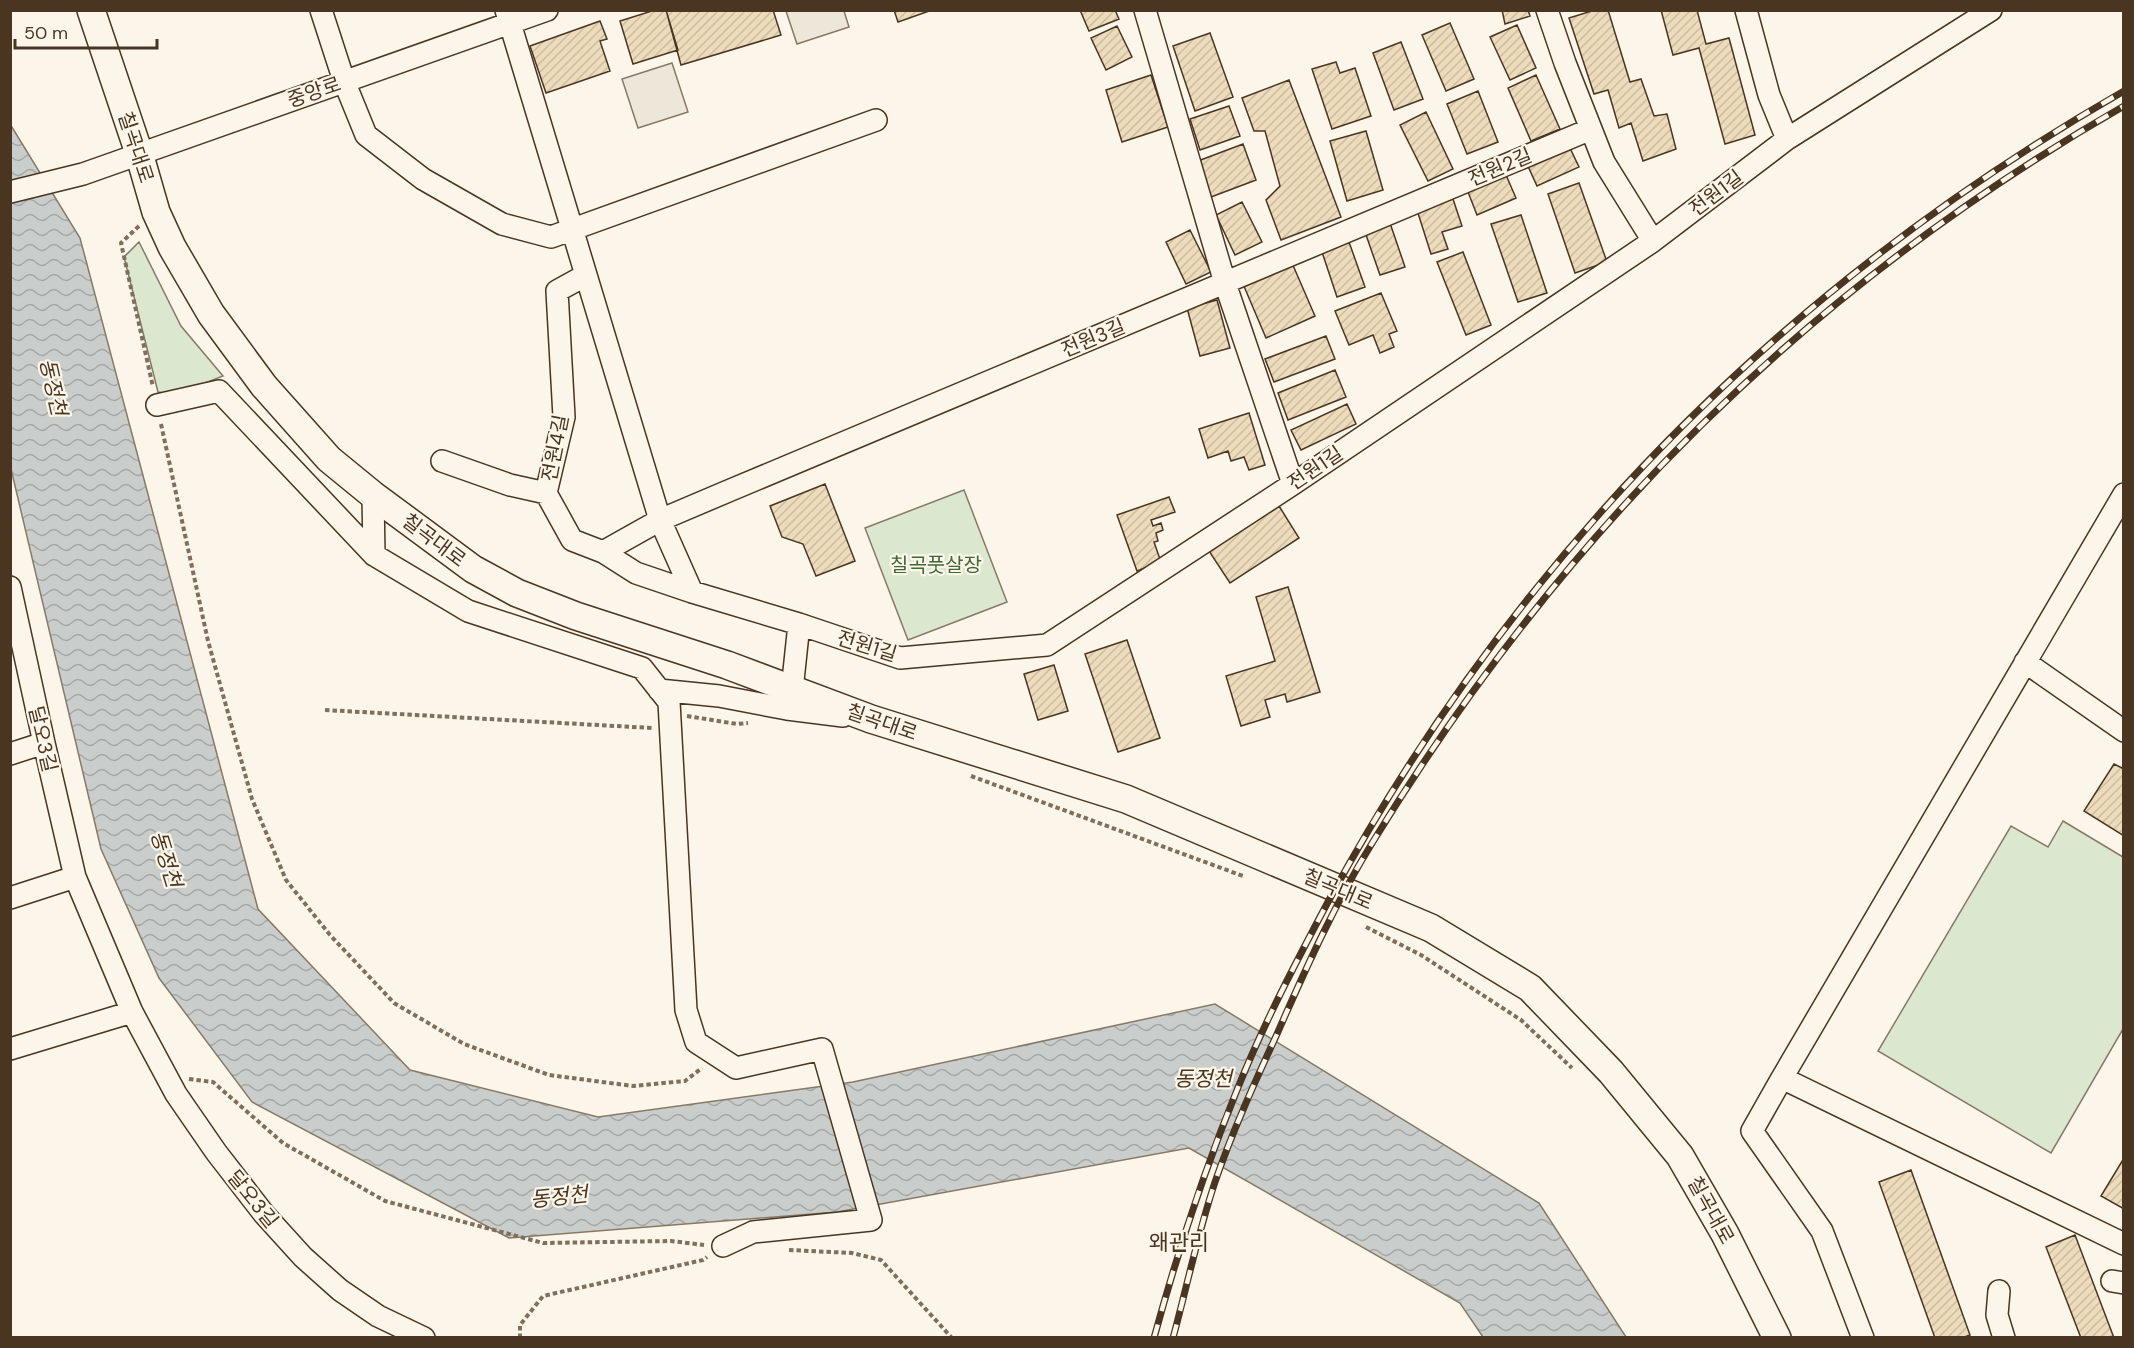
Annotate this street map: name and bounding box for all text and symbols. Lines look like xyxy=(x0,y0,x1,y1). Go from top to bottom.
scale bar xyxy=(15,12,158,50)
text: 50 m xyxy=(24,21,68,45)
street label: 중앙로 xyxy=(284,71,344,113)
street label: 칠곡대로 xyxy=(112,108,160,186)
street label: 전원2길 xyxy=(1464,142,1536,192)
street label: 전원1길 xyxy=(1684,164,1748,222)
street label: 전원3길 xyxy=(1057,313,1129,363)
water label: 동정천 xyxy=(33,356,74,421)
street label: 전원4길 xyxy=(536,412,574,484)
street label: 전원1길 xyxy=(1282,440,1348,496)
street label: 칠곡대로 xyxy=(397,507,471,573)
park label: 칠곡풋살장 xyxy=(890,552,982,578)
street label: 전원1길 xyxy=(834,625,900,667)
street label: 칠곡대로 xyxy=(843,698,921,746)
street label: 달오3길 xyxy=(23,703,63,775)
water label: 동정천 xyxy=(144,827,189,893)
street label: 칠곡대로 xyxy=(1299,863,1377,915)
water label: 동정천 xyxy=(1174,1065,1235,1093)
street label: 달오3길 xyxy=(222,1165,284,1233)
street label: 칠곡대로 xyxy=(1682,1172,1740,1248)
water label: 동정천 xyxy=(529,1180,592,1214)
district label: 왜관리 xyxy=(1149,1228,1209,1257)

